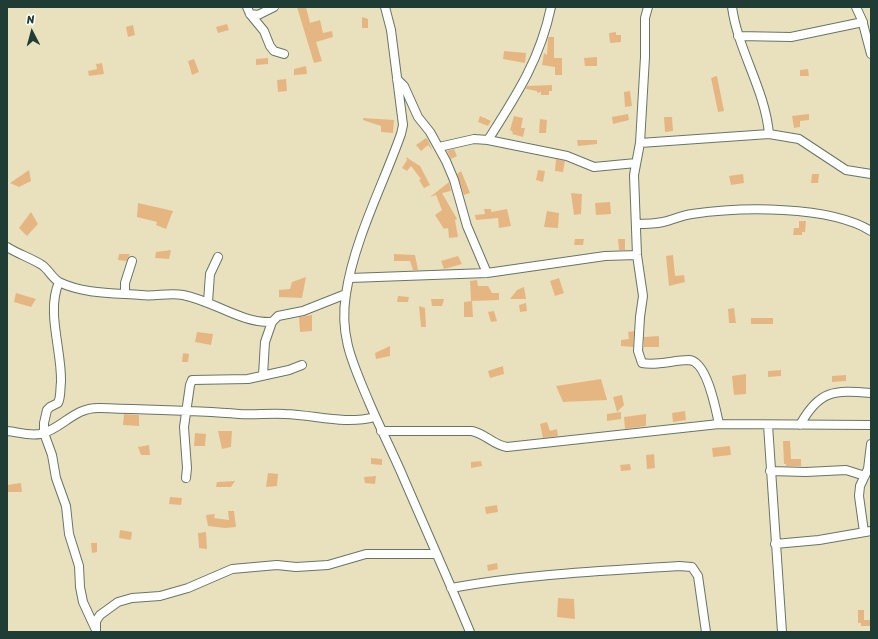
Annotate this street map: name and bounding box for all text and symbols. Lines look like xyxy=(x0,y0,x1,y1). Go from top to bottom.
text: N xyxy=(26,10,35,29)
north arrow xyxy=(12,12,52,52)

